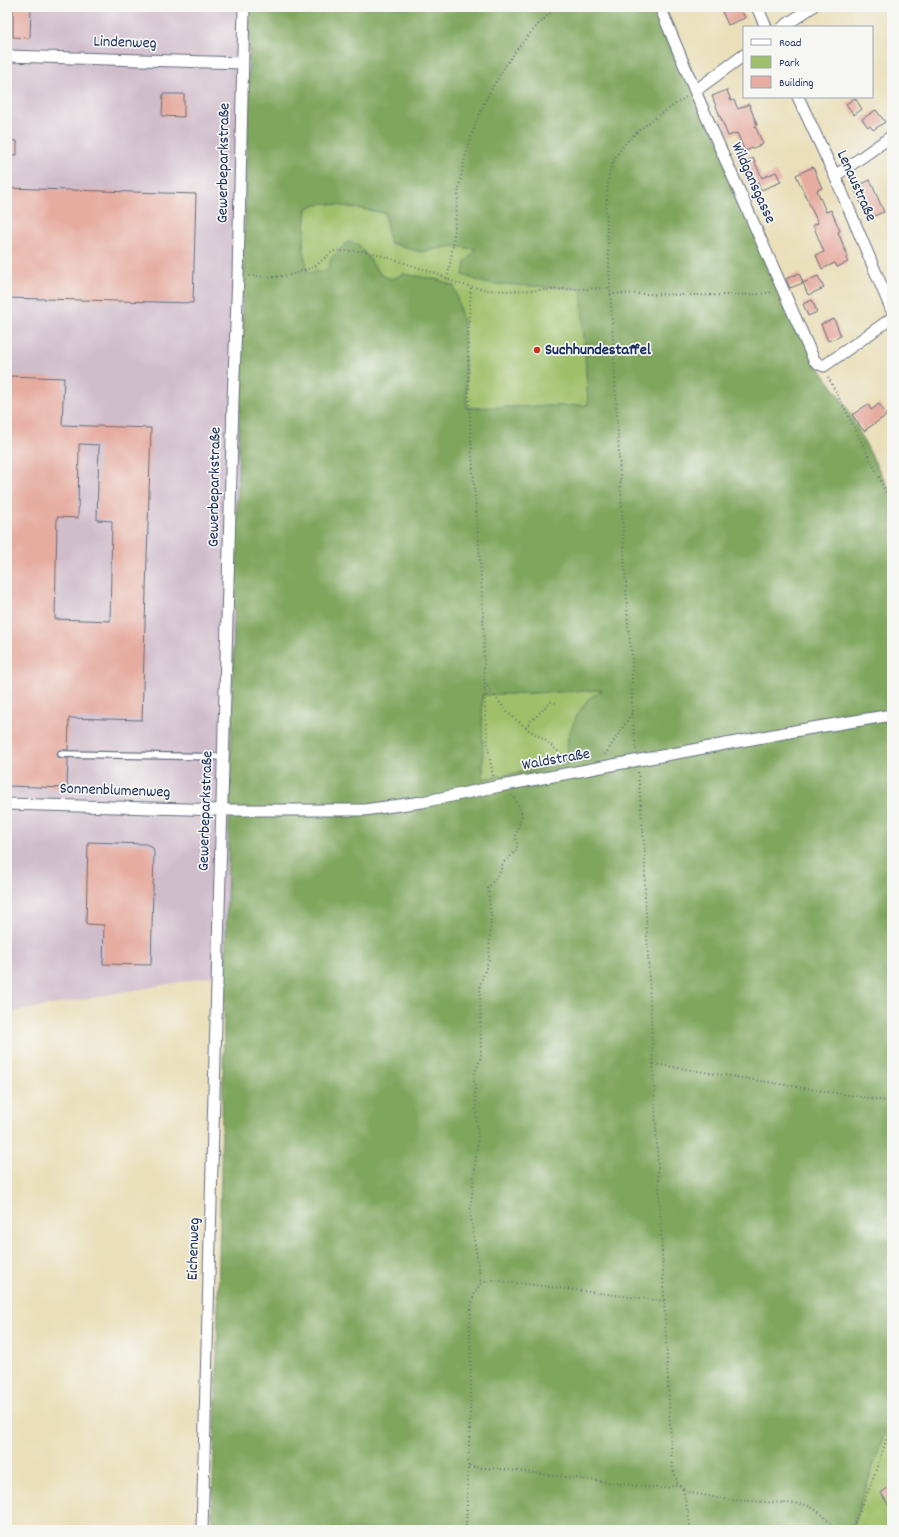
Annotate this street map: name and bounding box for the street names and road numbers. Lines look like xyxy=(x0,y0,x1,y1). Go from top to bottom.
street label: Lindenweg xyxy=(93,30,157,56)
street label: Gewerbeparkstraße xyxy=(211,103,237,223)
street label: Wildgansgasse xyxy=(725,139,781,227)
street label: Lenaustraße xyxy=(830,147,882,225)
street label: Gewerbeparkstraße xyxy=(202,427,228,547)
street label: Waldstraße xyxy=(520,743,592,777)
street label: Gewerbeparkstraße xyxy=(192,750,220,872)
street label: Sonnenblumenweg xyxy=(59,778,171,804)
street label: Eichenweg xyxy=(181,1217,207,1281)

